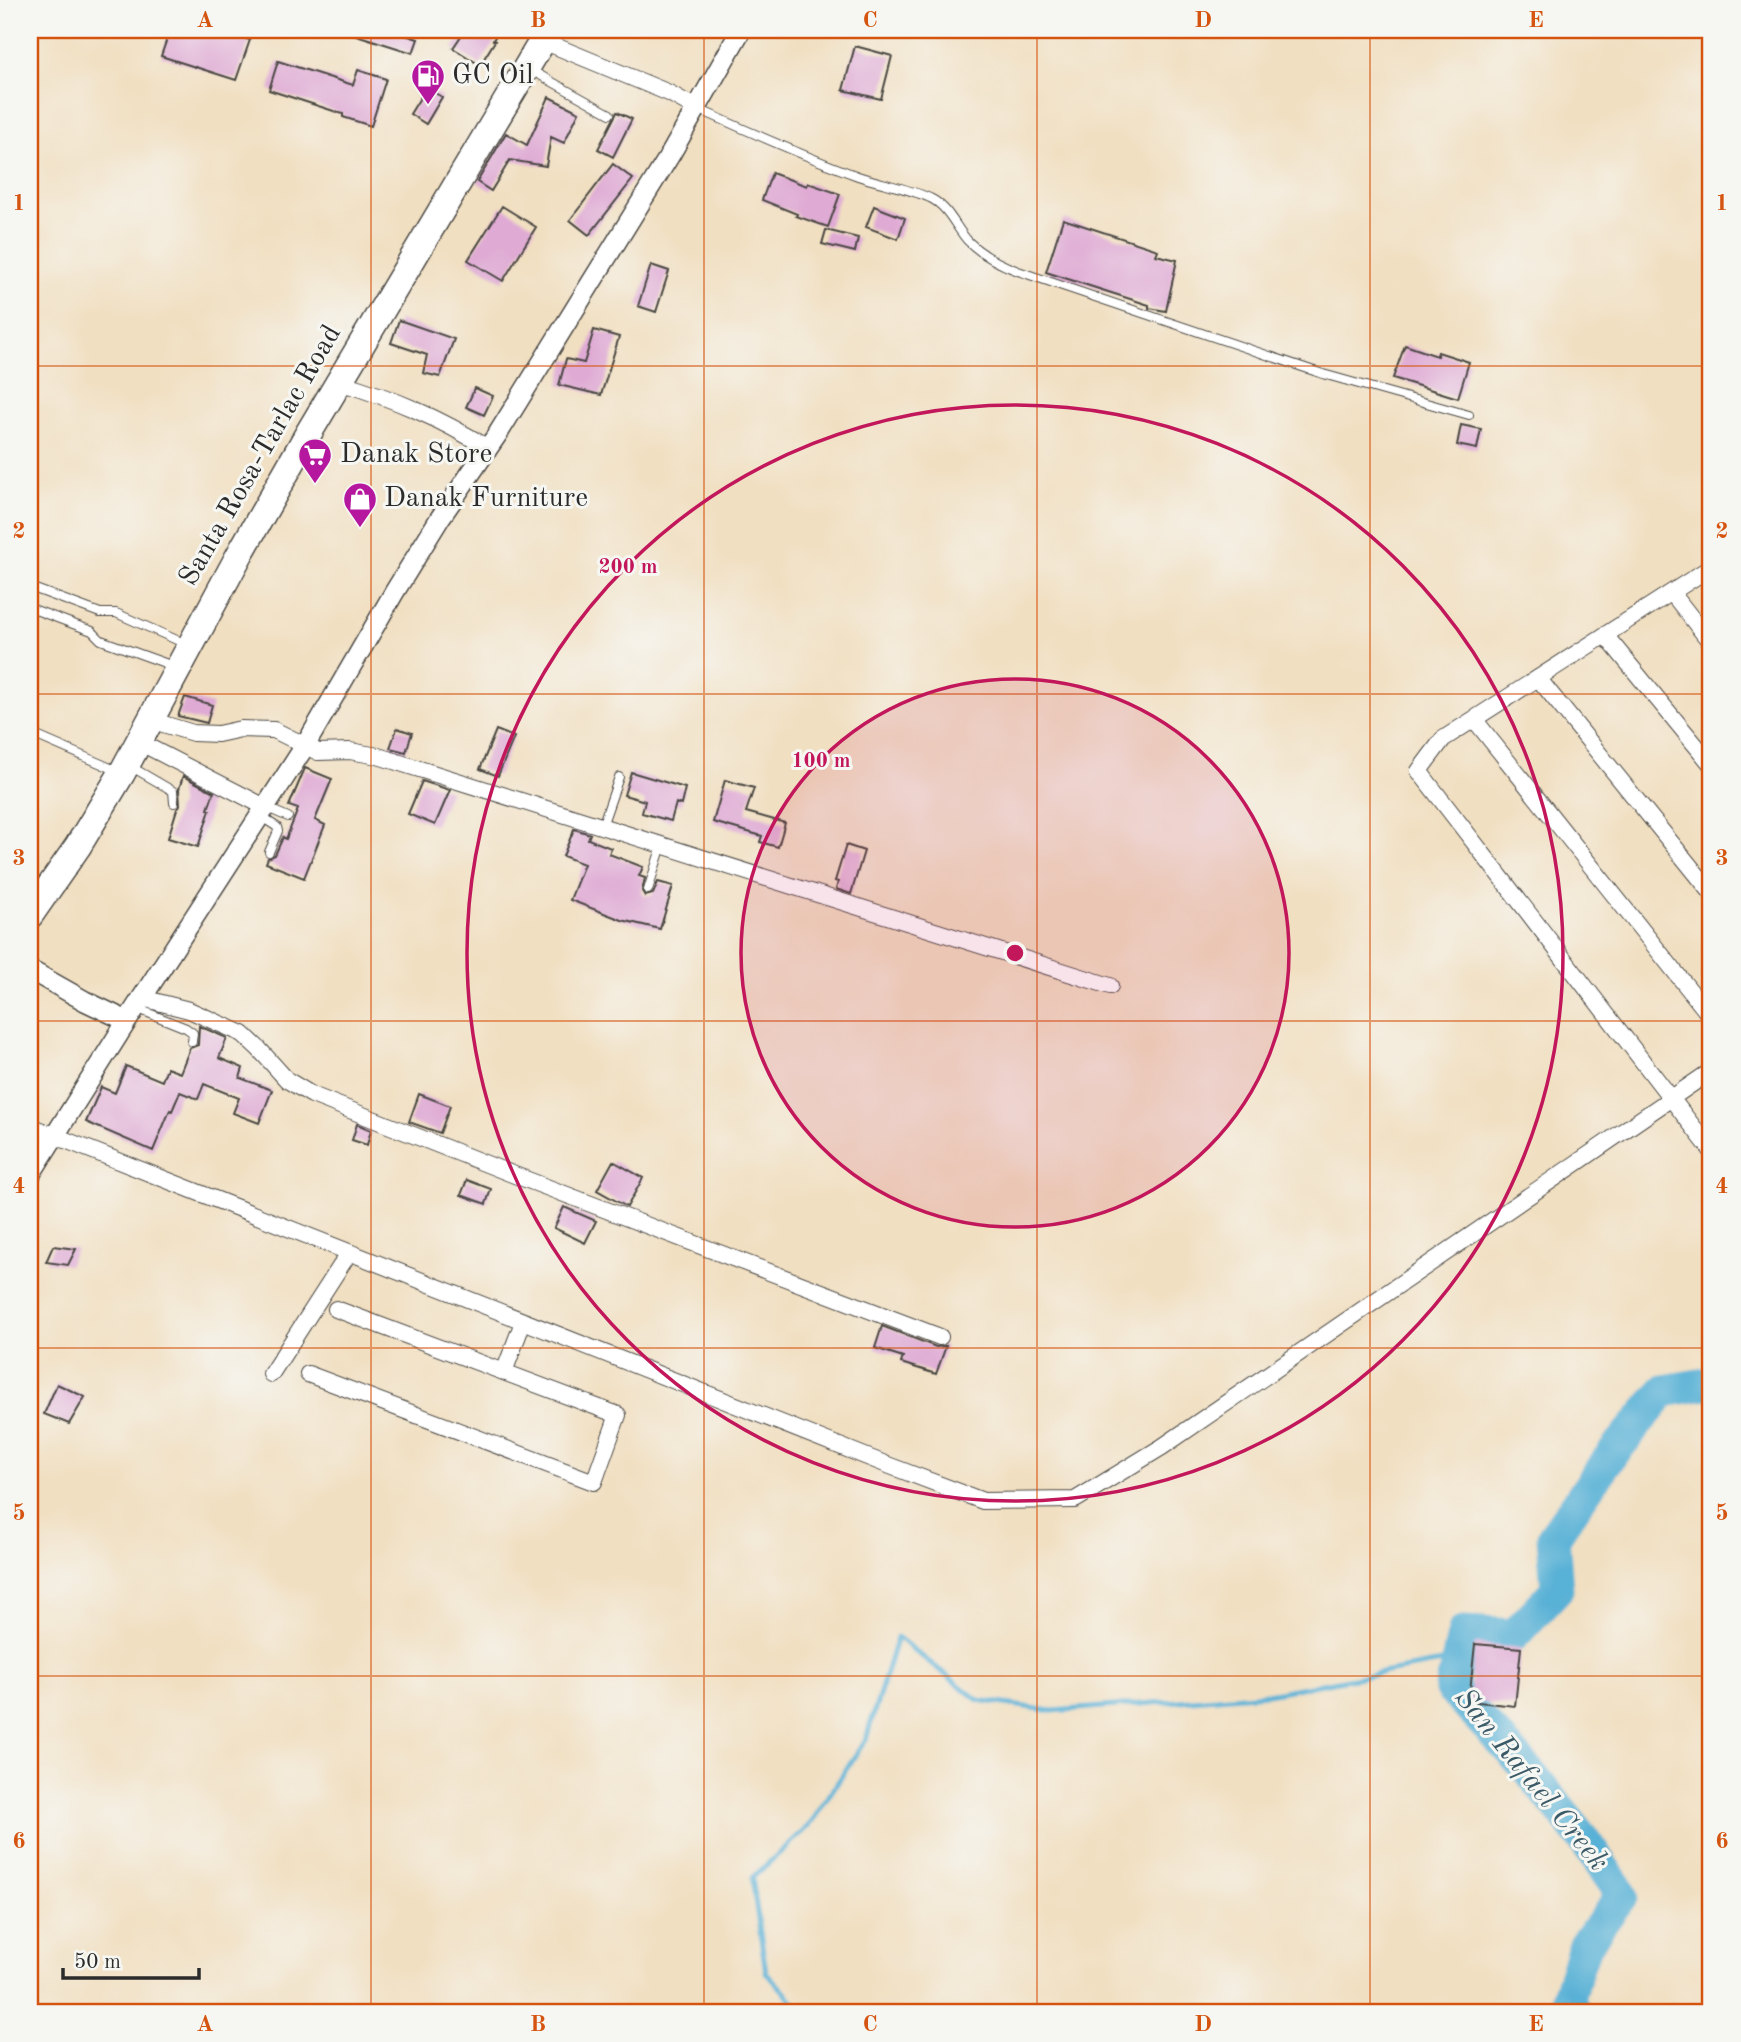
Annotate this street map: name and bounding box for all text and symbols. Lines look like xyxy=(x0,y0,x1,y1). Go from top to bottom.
text: A xyxy=(196,9,214,32)
text: B xyxy=(530,9,546,32)
text: C xyxy=(862,9,878,32)
text: D xyxy=(1194,9,1212,32)
text: E xyxy=(1528,9,1544,32)
fuel station icon: GC Oil xyxy=(409,57,447,106)
place label: GC Oil xyxy=(452,62,533,90)
text: 1 xyxy=(12,192,26,215)
text: 1 xyxy=(1715,192,1729,215)
street label: Santa Rosa-Tarlac Road xyxy=(175,321,347,591)
supermarket icon: Danak Store xyxy=(296,436,334,485)
place label: Danak Store xyxy=(340,441,492,469)
shop icon: Danak Furniture xyxy=(341,480,379,529)
place label: Danak Furniture xyxy=(384,485,588,513)
text: 2 xyxy=(12,520,26,543)
text: 2 xyxy=(1715,520,1729,543)
text: 200 m xyxy=(598,557,658,578)
text: 100 m xyxy=(791,751,851,772)
text: 3 xyxy=(12,847,26,870)
text: 3 xyxy=(1715,847,1729,870)
centre of rings xyxy=(1003,941,1027,965)
text: 4 xyxy=(12,1175,26,1198)
text: 4 xyxy=(1715,1175,1729,1198)
text: 5 xyxy=(12,1502,26,1525)
text: 5 xyxy=(1715,1502,1729,1525)
water label: San Rafael Creek xyxy=(1448,1683,1614,1877)
text: 6 xyxy=(12,1830,26,1853)
text: 6 xyxy=(1715,1830,1729,1853)
scale bar xyxy=(63,1937,200,1981)
text: 50 m xyxy=(74,1952,121,1973)
text: A xyxy=(196,2013,214,2036)
text: B xyxy=(530,2013,546,2036)
text: C xyxy=(862,2013,878,2036)
text: D xyxy=(1194,2013,1212,2036)
text: E xyxy=(1528,2013,1544,2036)

